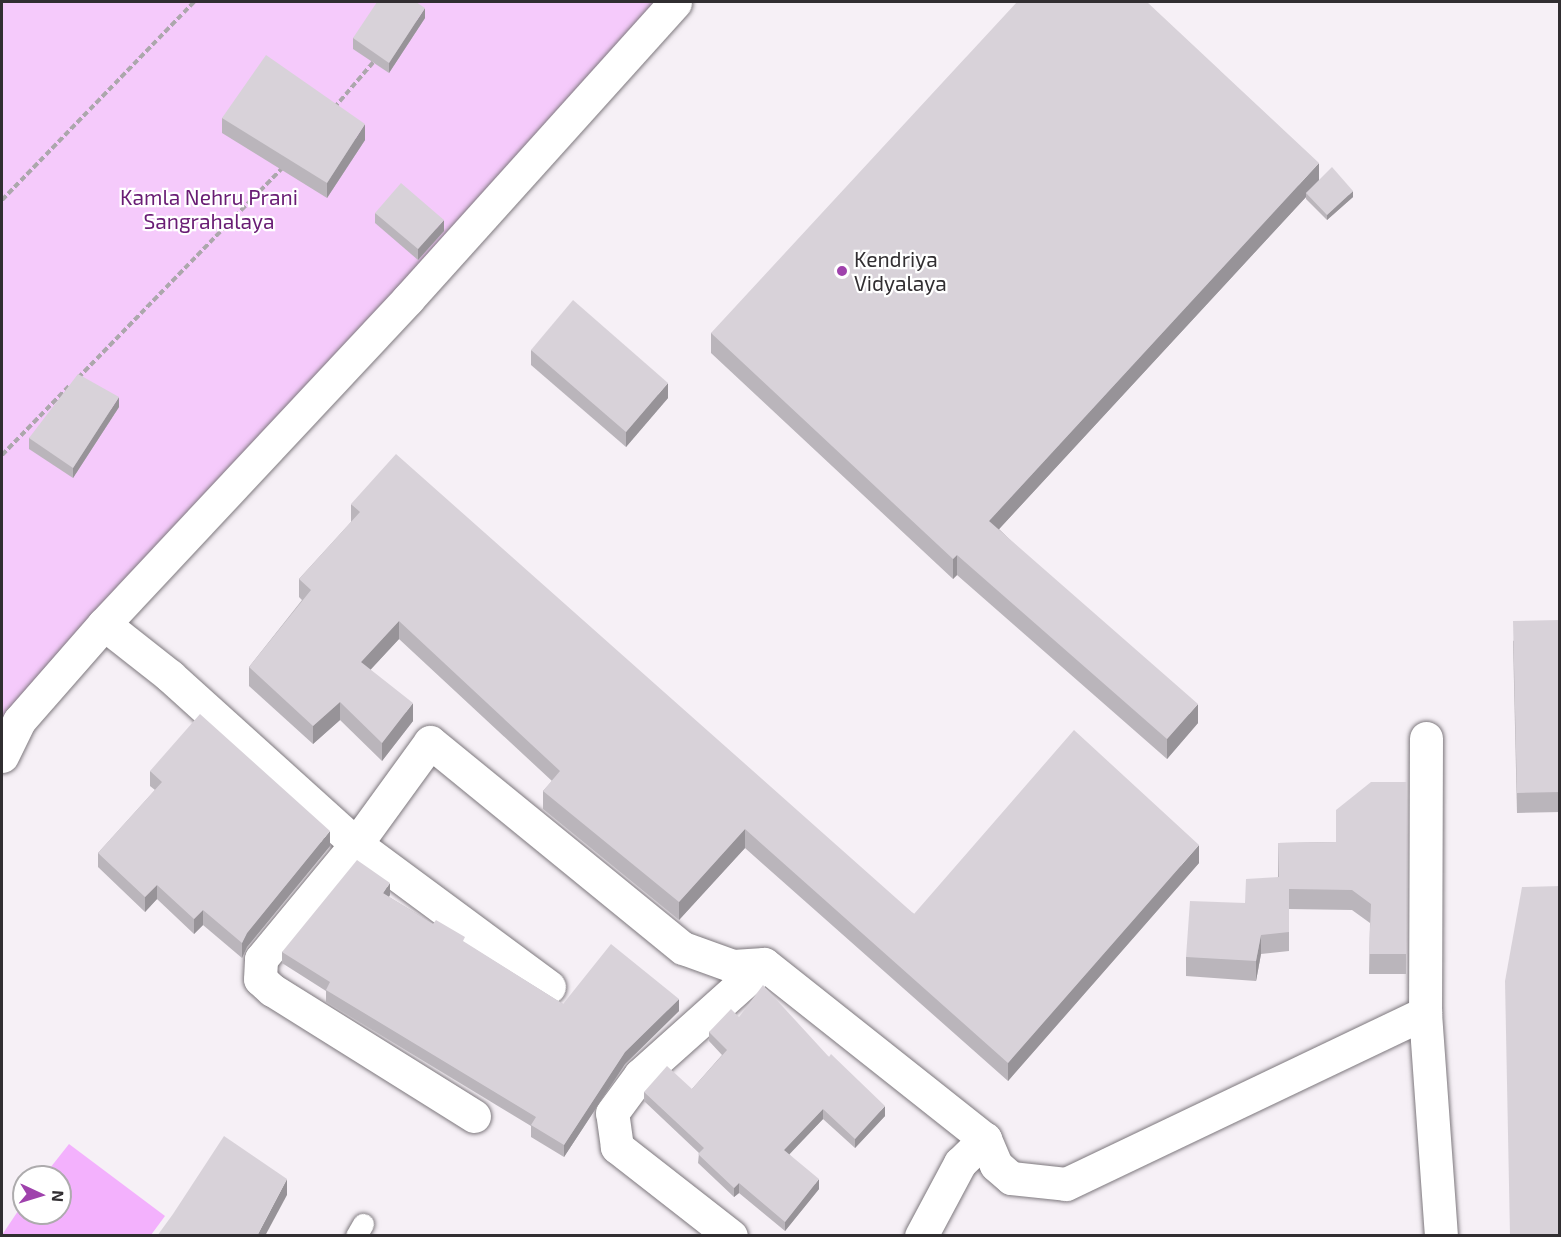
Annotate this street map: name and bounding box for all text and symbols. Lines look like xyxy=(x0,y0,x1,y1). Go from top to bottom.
park label: Kamla Nehru Prani Sangrahalaya xyxy=(120,184,298,234)
place label: Kendriya Vidyalaya xyxy=(854,246,947,296)
marker: Kendriya Vidyalaya xyxy=(835,264,849,278)
north arrow xyxy=(12,1165,72,1225)
text: N xyxy=(49,1190,68,1203)

